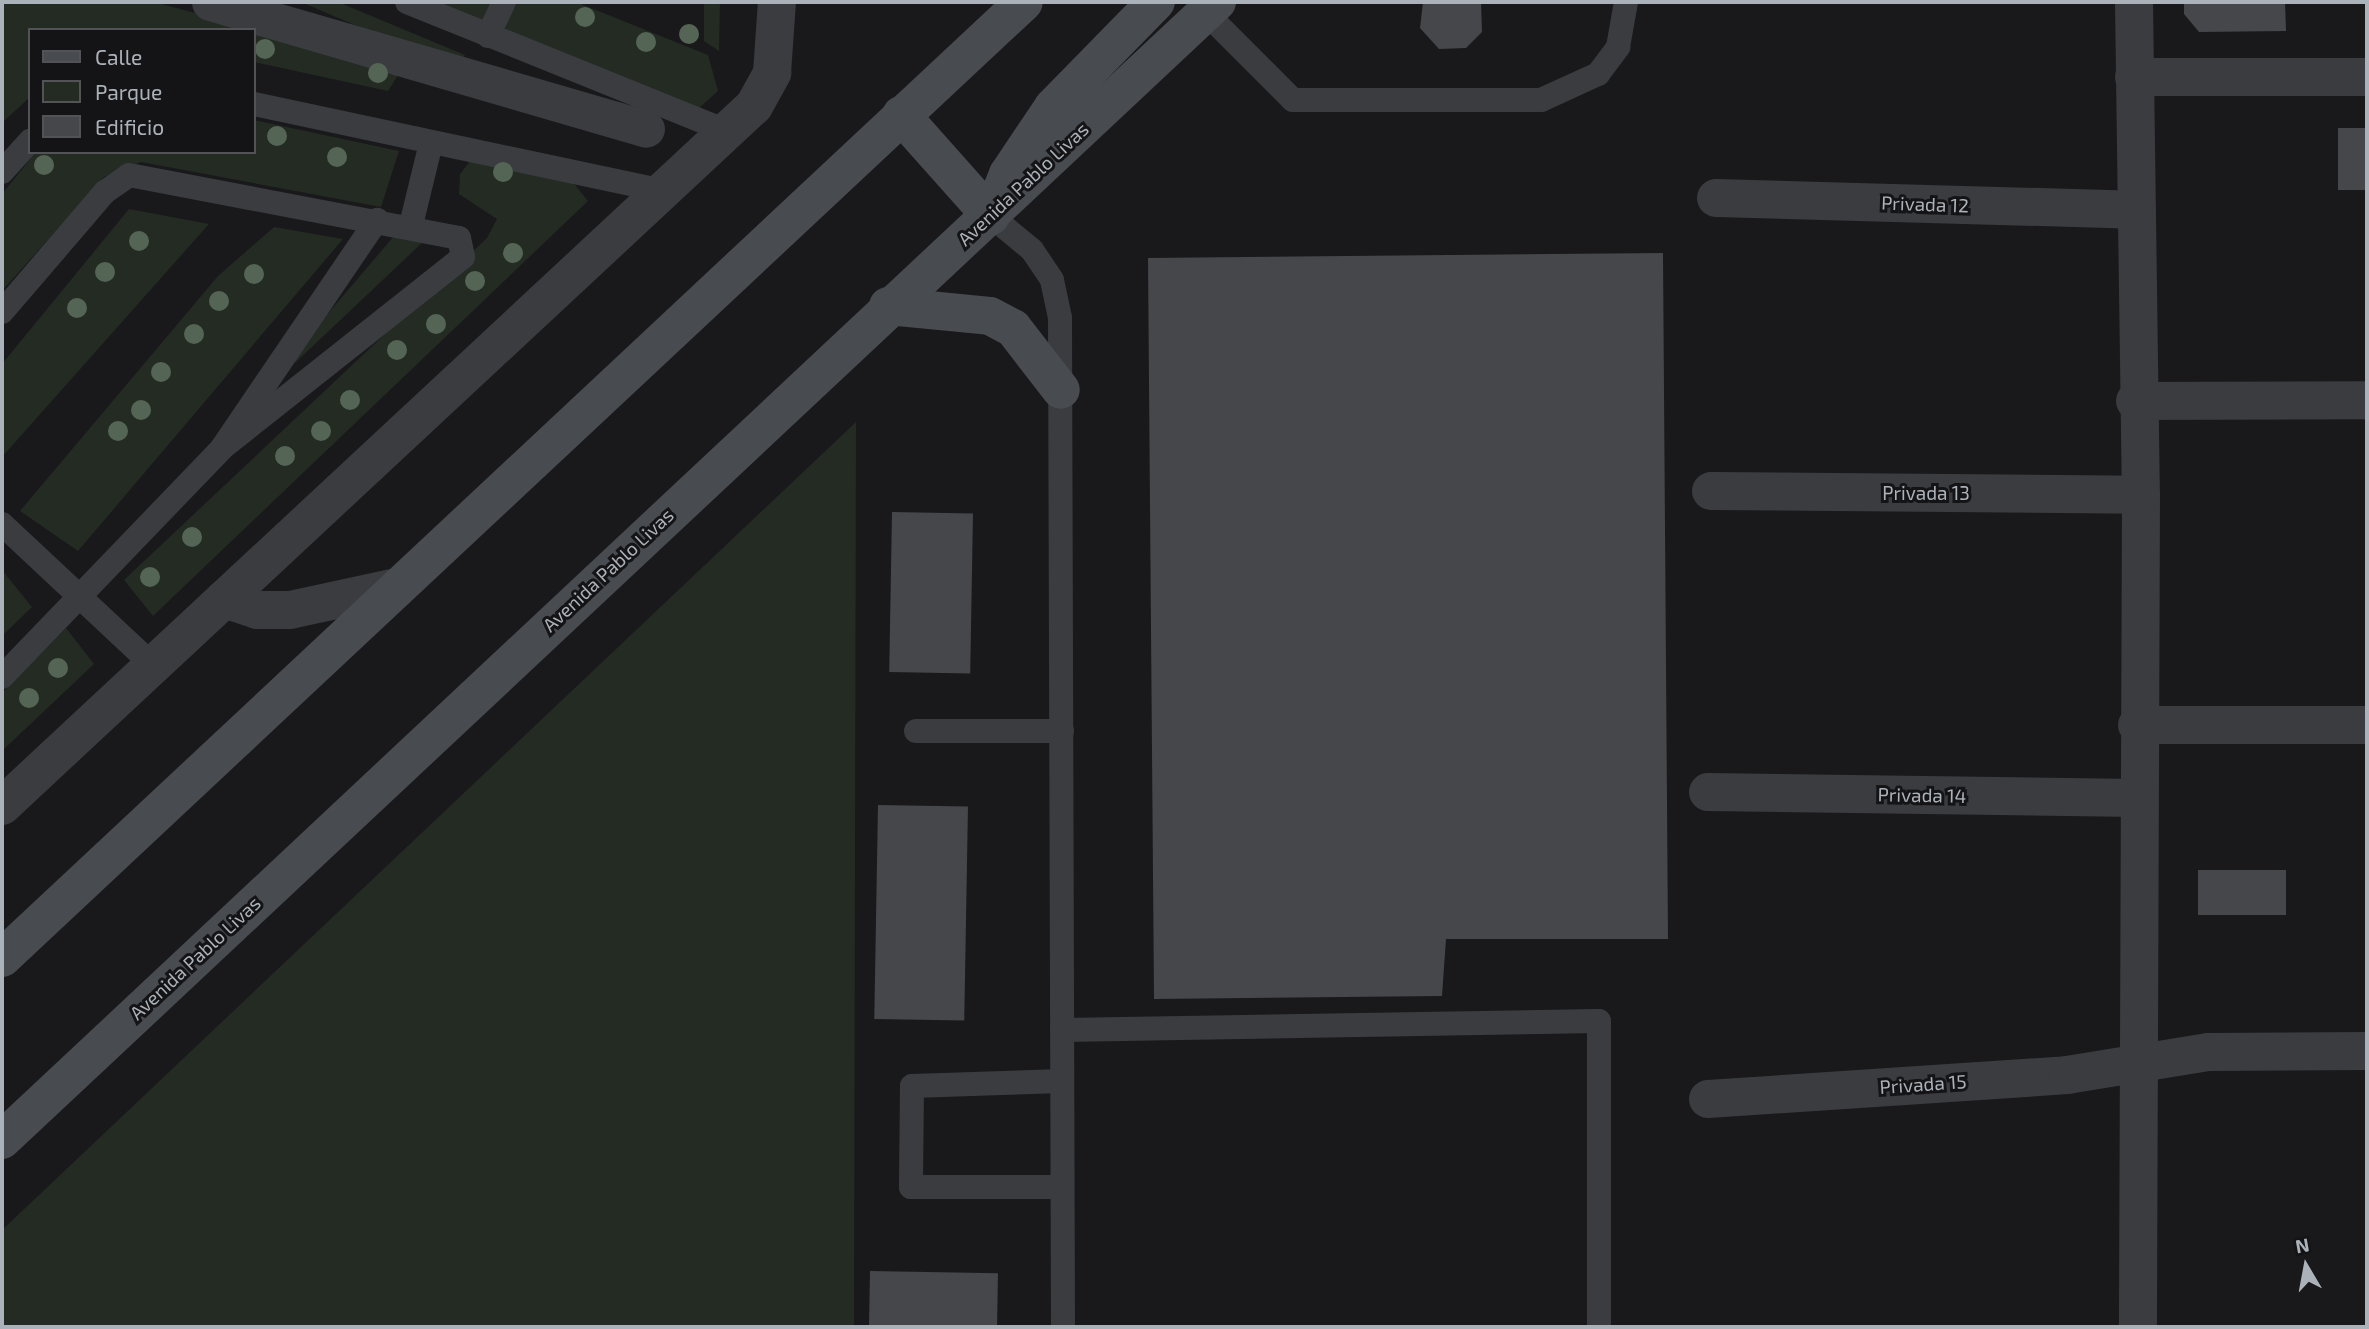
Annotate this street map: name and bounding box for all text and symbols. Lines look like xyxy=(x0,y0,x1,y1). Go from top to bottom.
legend xyxy=(28,28,256,154)
text: Calle xyxy=(95,44,142,69)
text: Parque xyxy=(95,79,162,104)
text: Edificio xyxy=(95,114,164,139)
street label: Avenida Pablo Livas xyxy=(953,118,1093,250)
street label: Privada 12 xyxy=(1881,191,1969,217)
street label: Privada 13 xyxy=(1882,482,1970,504)
street label: Avenida Pablo Livas xyxy=(538,504,678,636)
street label: Privada 14 xyxy=(1877,783,1967,807)
street label: Avenida Pablo Livas xyxy=(125,892,265,1024)
street label: Privada 15 xyxy=(1879,1070,1967,1098)
north arrow xyxy=(2271,1231,2341,1301)
text: N xyxy=(2294,1232,2311,1257)

